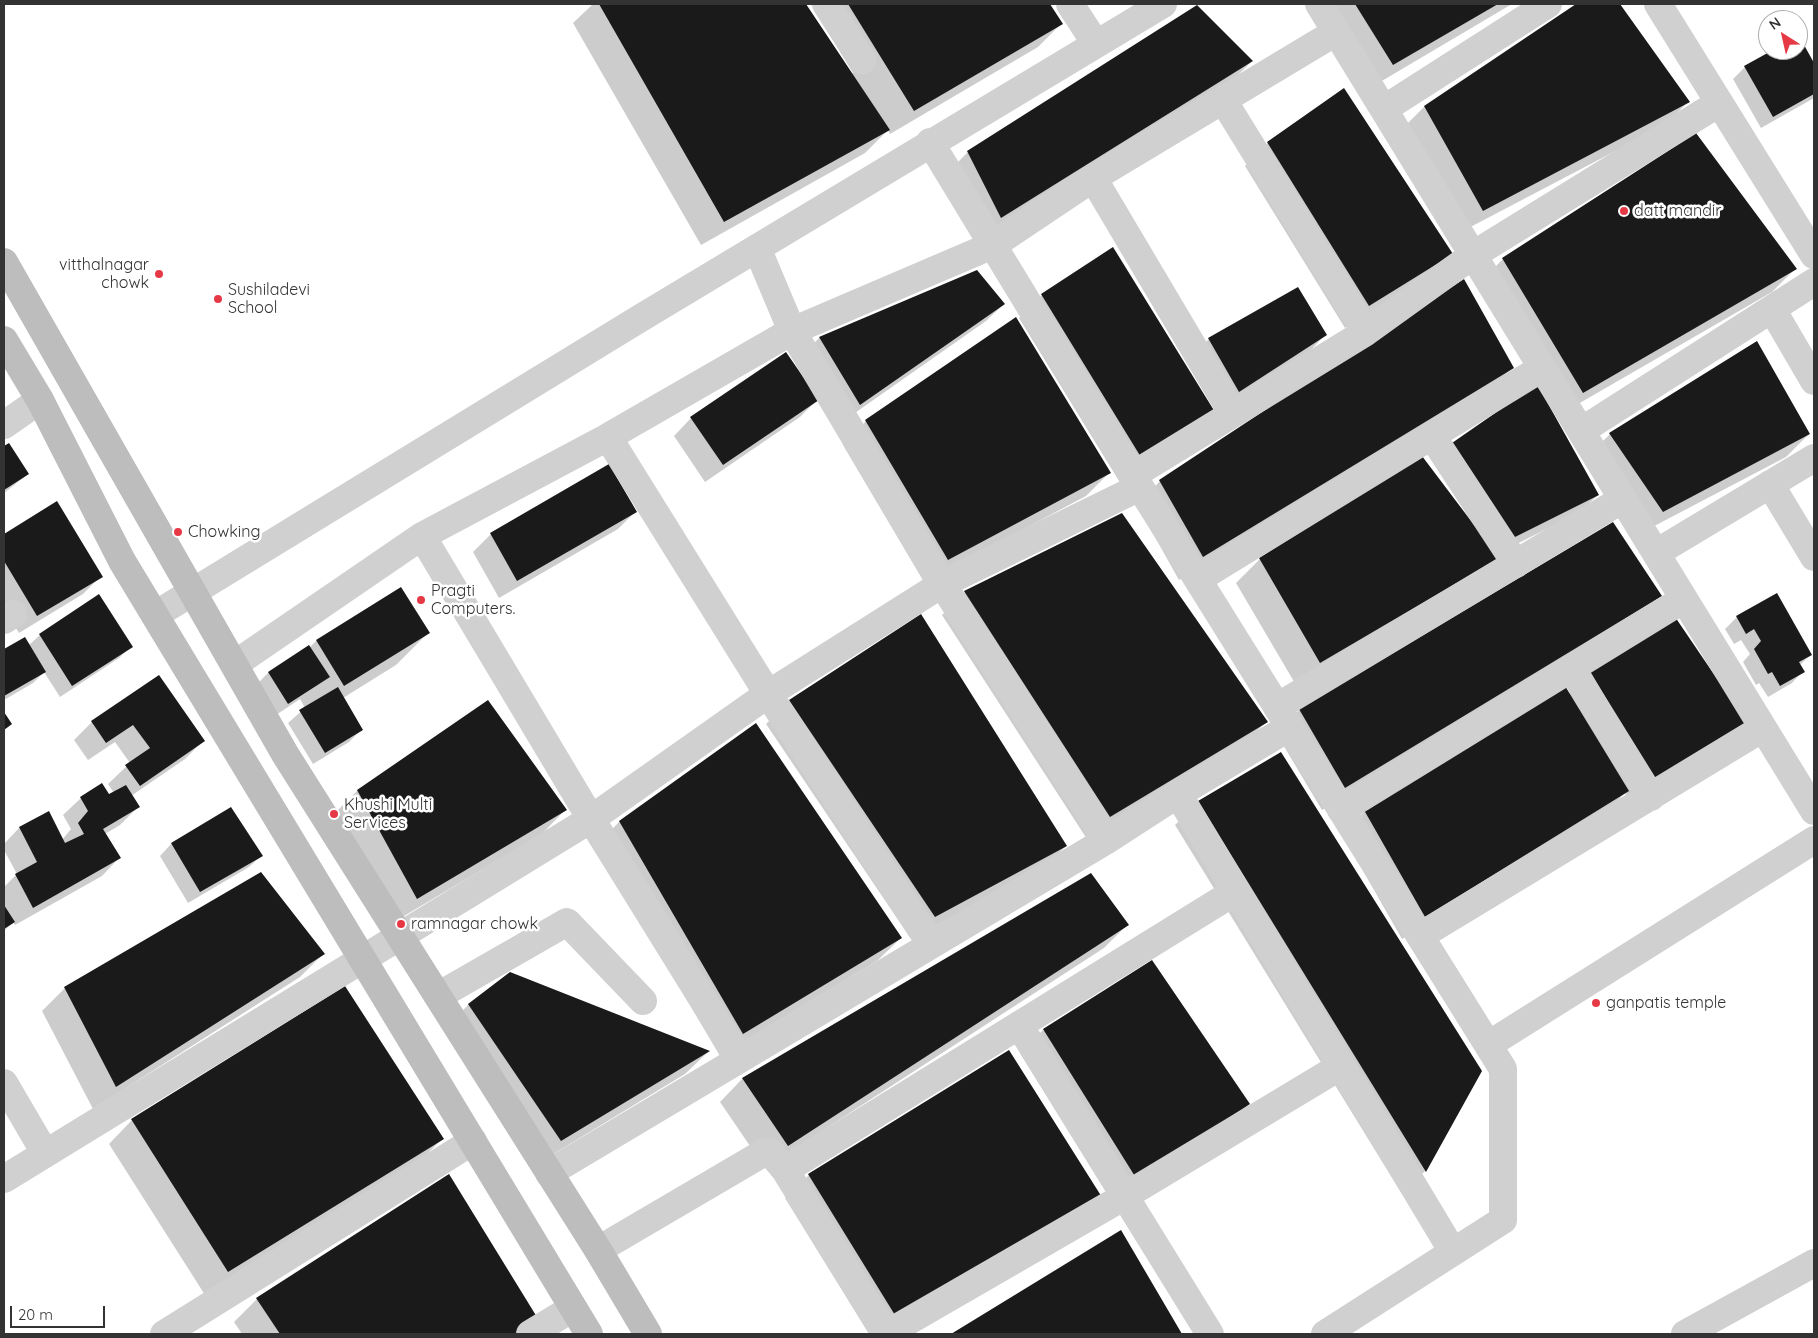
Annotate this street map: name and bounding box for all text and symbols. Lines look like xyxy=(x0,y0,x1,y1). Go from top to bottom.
north arrow xyxy=(1758,10,1808,60)
text: N xyxy=(1766,13,1784,34)
place label: datt mandir xyxy=(1634,201,1721,221)
marker: datt mandir xyxy=(1618,205,1630,217)
place label: vitthalnagar chowk xyxy=(59,255,149,293)
marker: vitthalnagar chowk xyxy=(153,268,165,280)
place label: Sushiladevi School xyxy=(228,280,310,318)
marker: Sushiladevi School xyxy=(212,293,224,305)
place label: Chowking xyxy=(188,522,260,542)
marker: Chowking xyxy=(172,526,184,538)
place label: Pragti Computers. xyxy=(431,581,515,619)
marker: Pragti Computers. xyxy=(415,594,427,606)
place label: Khushi Multi Services xyxy=(344,795,432,833)
marker: Khushi Multi Services xyxy=(328,808,340,820)
place label: ramnagar chowk xyxy=(411,914,538,934)
marker: ramnagar chowk xyxy=(395,918,407,930)
place label: ganpatis temple xyxy=(1606,993,1726,1013)
marker: ganpatis temple xyxy=(1590,997,1602,1009)
scale bar xyxy=(12,1296,108,1328)
text: 20 m xyxy=(18,1305,53,1324)

